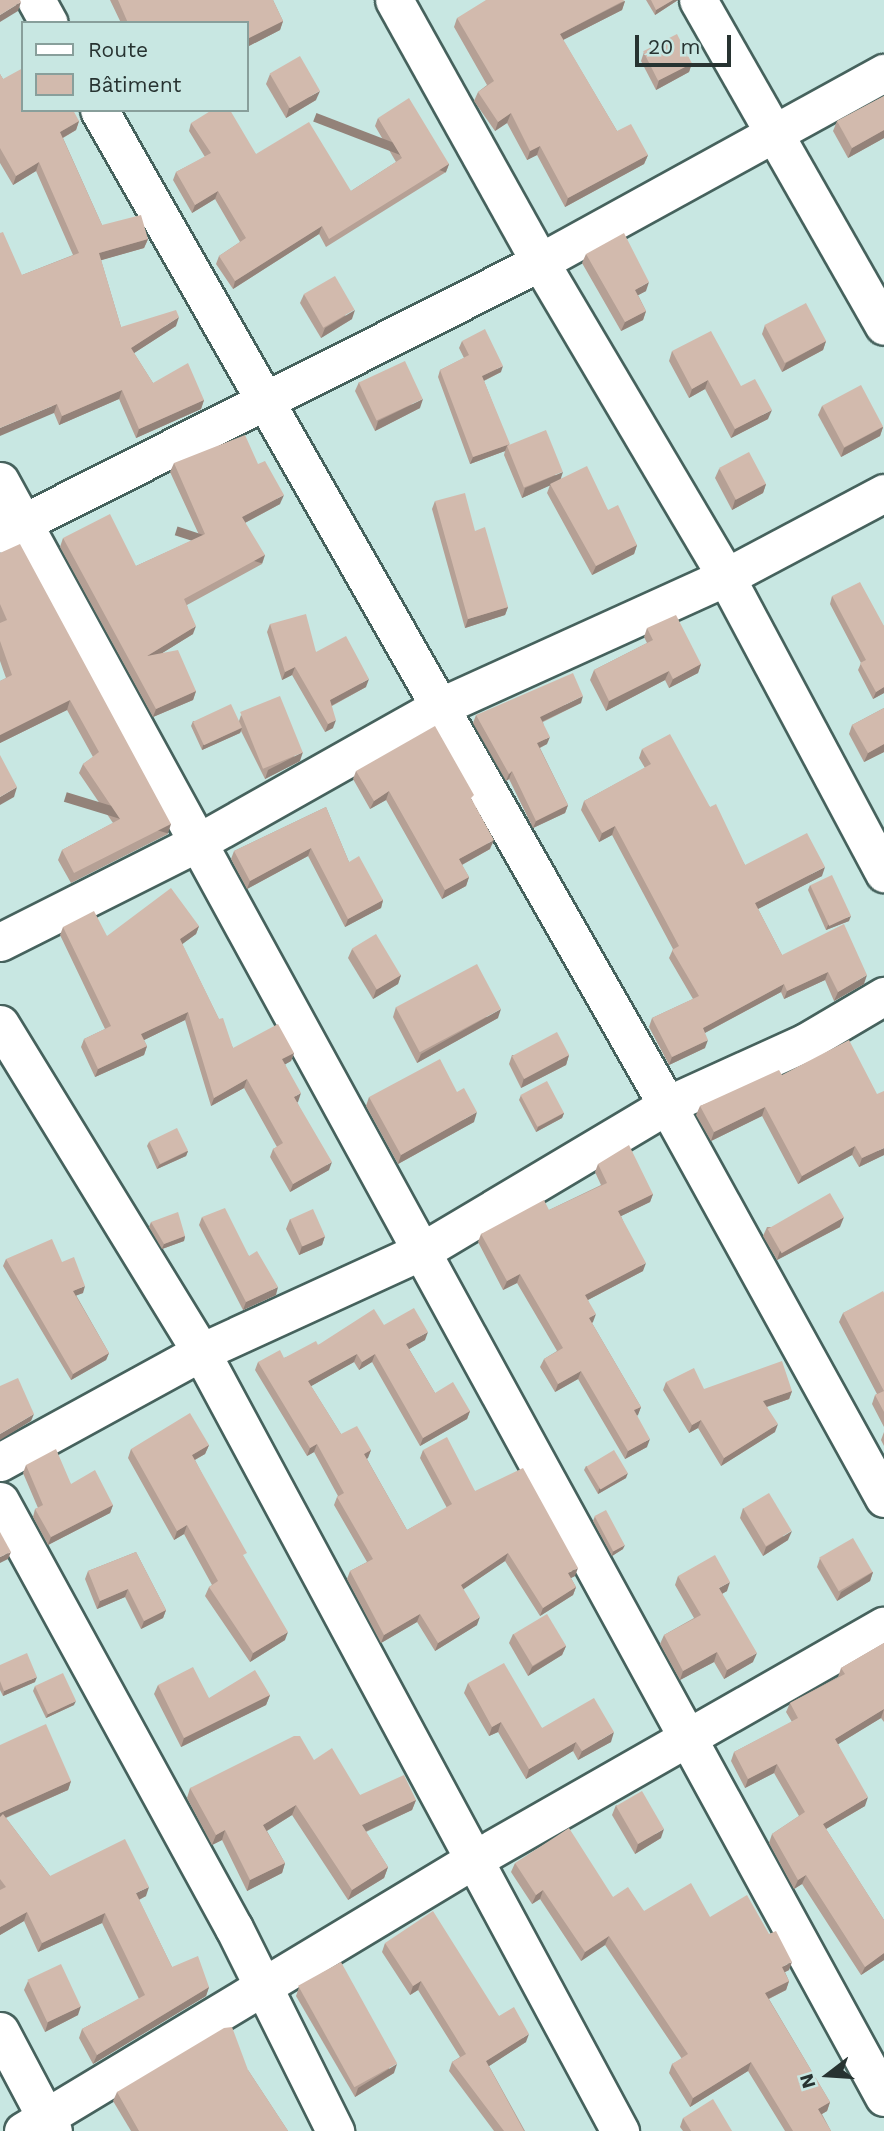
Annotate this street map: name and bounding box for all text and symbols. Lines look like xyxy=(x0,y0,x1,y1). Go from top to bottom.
legend xyxy=(21,21,248,112)
scale bar xyxy=(639,21,735,65)
text: 20 m xyxy=(648,34,700,59)
text: Route xyxy=(88,37,148,62)
text: Bâtiment xyxy=(88,72,181,97)
north arrow xyxy=(793,2040,863,2110)
text: N xyxy=(794,2071,820,2091)

